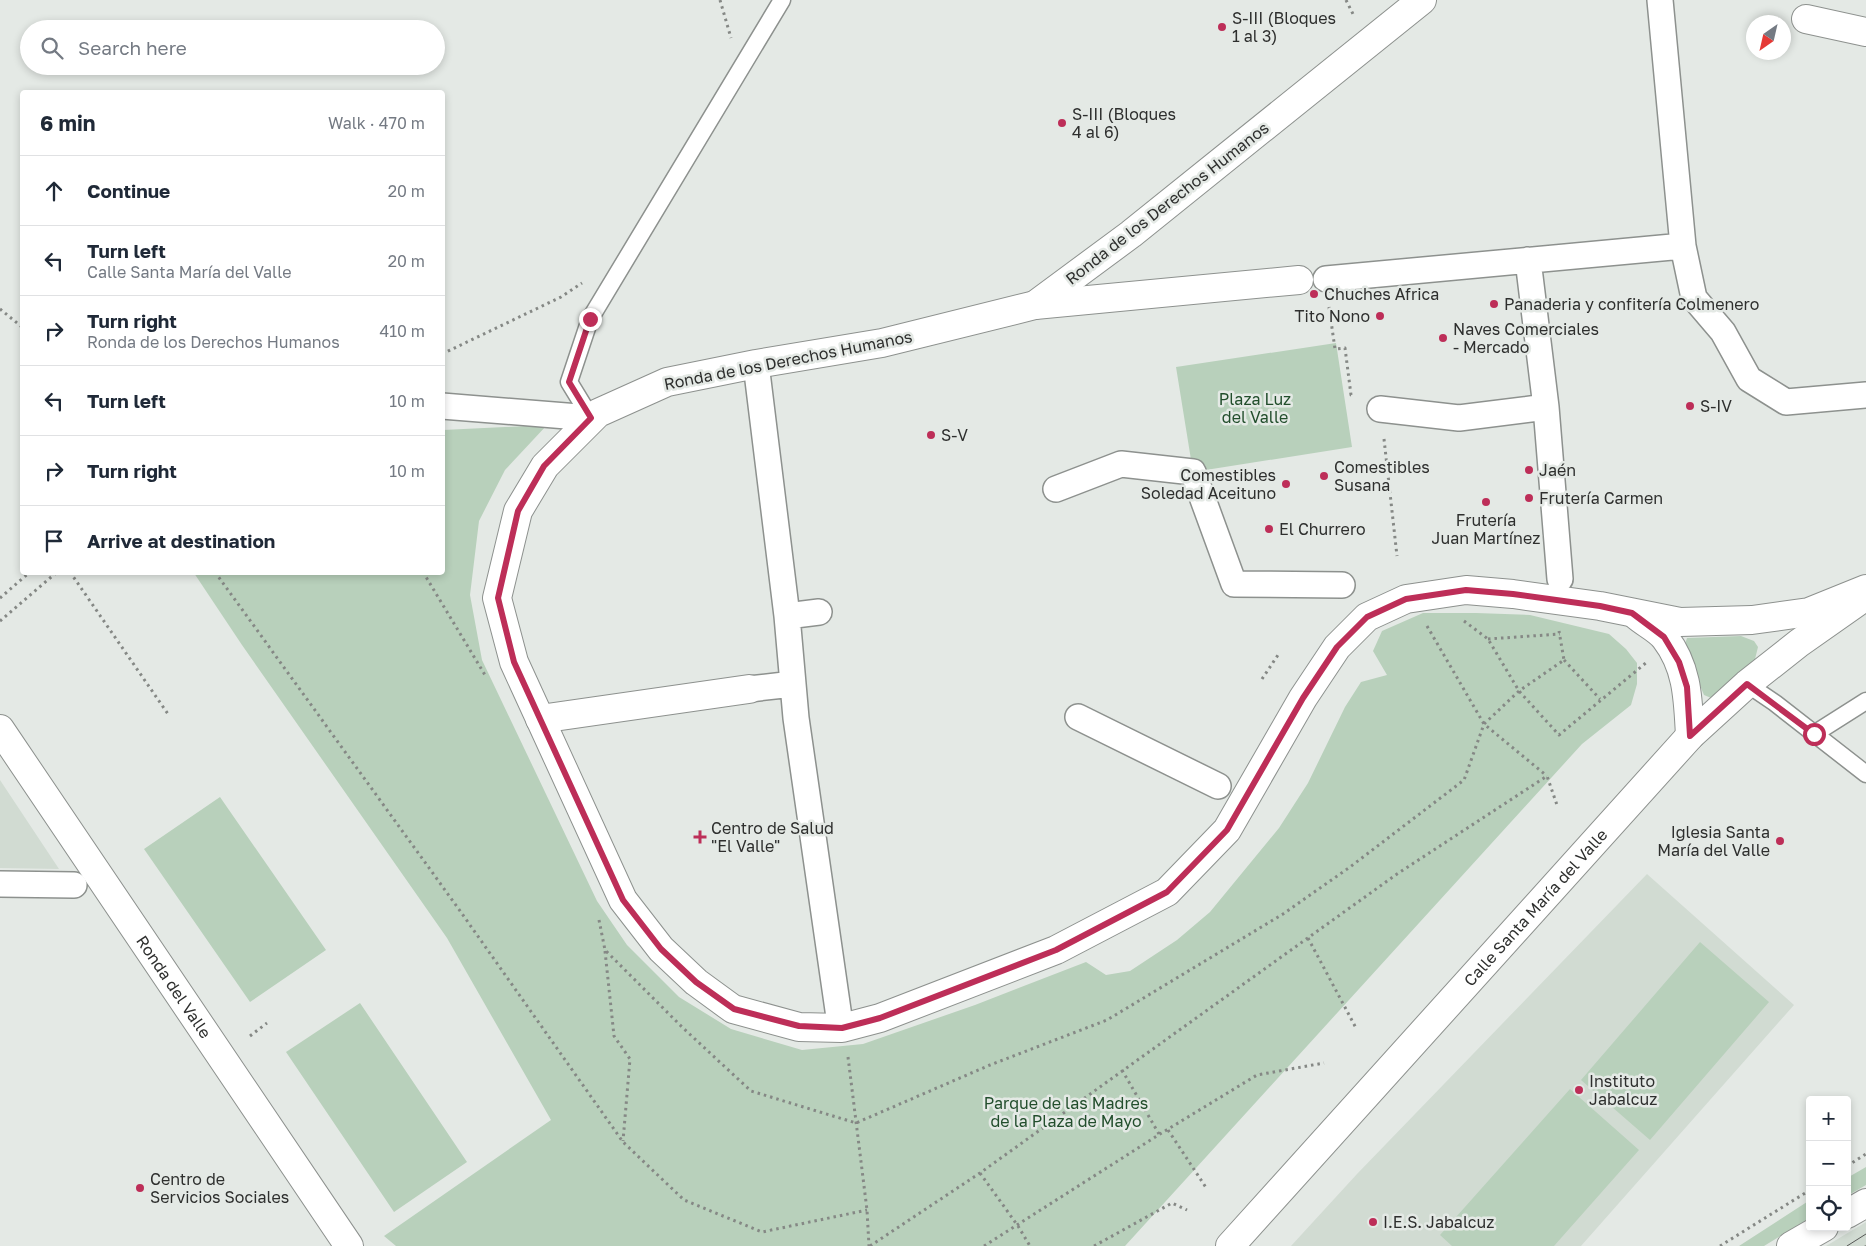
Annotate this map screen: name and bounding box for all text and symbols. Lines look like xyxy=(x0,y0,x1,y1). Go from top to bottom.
place label: S-III (Bloques 1 al 3) xyxy=(1232,8,1336,46)
north arrow xyxy=(1746,15,1791,60)
search box xyxy=(20,20,445,75)
marker: S-III (Bloques 1 al 3) xyxy=(1216,21,1228,33)
icon: search xyxy=(38,34,66,62)
text: Search here xyxy=(78,36,187,59)
place label: S-III (Bloques 4 al 6) xyxy=(1072,104,1176,142)
text: 6 min xyxy=(40,110,95,136)
text: Walk · 470 m xyxy=(328,113,425,133)
marker: S-III (Bloques 4 al 6) xyxy=(1056,117,1068,129)
street label: Ronda de los Derechos Humanos xyxy=(1061,117,1273,289)
icon: ahead xyxy=(40,177,68,205)
text: Continue xyxy=(87,179,170,202)
text: 20 m xyxy=(388,181,425,201)
text: Turn left xyxy=(87,239,166,262)
icon: left xyxy=(40,247,68,275)
text: 20 m xyxy=(388,251,425,271)
text: Calle Santa María del Valle xyxy=(87,262,291,282)
place label: Chuches Africa xyxy=(1324,284,1439,304)
marker: Chuches Africa xyxy=(1308,288,1320,300)
place label: Panaderia y confitería Colmenero xyxy=(1504,294,1759,314)
marker: Panaderia y confitería Colmenero xyxy=(1488,298,1500,310)
place label: Tito Nono xyxy=(1295,306,1370,326)
route end xyxy=(579,308,602,331)
text: Turn right xyxy=(87,309,177,332)
marker: Tito Nono xyxy=(1374,310,1386,322)
icon: right xyxy=(40,317,68,345)
place label: Naves Comerciales - Mercado xyxy=(1453,319,1599,357)
text: 410 m xyxy=(379,321,425,341)
street label: Ronda de los Derechos Humanos xyxy=(662,326,914,394)
text: Ronda de los Derechos Humanos xyxy=(87,332,340,352)
marker: Naves Comerciales - Mercado xyxy=(1437,332,1449,344)
icon: left xyxy=(40,387,68,415)
text: Turn left xyxy=(87,389,166,412)
park label: Plaza Luz del Valle xyxy=(1219,389,1291,427)
text: 10 m xyxy=(389,391,425,411)
place label: S-IV xyxy=(1700,396,1732,416)
marker: S-IV xyxy=(1684,400,1696,412)
place label: S-V xyxy=(941,425,968,445)
marker: S-V xyxy=(925,429,937,441)
icon: right xyxy=(40,457,68,485)
place label: Comestibles Susana xyxy=(1334,457,1430,495)
text: Turn right xyxy=(87,459,177,482)
place label: Jaén xyxy=(1539,460,1576,480)
text: 10 m xyxy=(389,461,425,481)
marker: Jaén xyxy=(1523,464,1535,476)
place label: Comestibles Soledad Aceituno xyxy=(1141,465,1276,503)
marker: Comestibles Susana xyxy=(1318,470,1330,482)
marker: Comestibles Soledad Aceituno xyxy=(1280,478,1292,490)
place label: Frutería Carmen xyxy=(1539,488,1663,508)
marker: Frutería Carmen xyxy=(1523,492,1535,504)
marker: Frutería Juan Martínez xyxy=(1480,496,1492,508)
place label: Frutería Juan Martínez xyxy=(1432,510,1540,548)
place label: El Churrero xyxy=(1279,519,1366,539)
marker: El Churrero xyxy=(1263,523,1275,535)
icon: arrive xyxy=(40,527,68,555)
text: Arrive at destination xyxy=(87,529,275,552)
route start xyxy=(1803,723,1826,746)
place label: Centro de Salud "El Valle" xyxy=(711,818,834,856)
place label: Iglesia Santa María del Valle xyxy=(1657,822,1770,860)
street label: Calle Santa María del Valle xyxy=(1459,825,1611,990)
marker: Centro de Salud "El Valle" xyxy=(693,830,707,844)
marker: Iglesia Santa María del Valle xyxy=(1774,835,1786,847)
street label: Ronda del Valle xyxy=(132,932,216,1042)
place label: Instituto Jabalcuz xyxy=(1589,1071,1657,1109)
marker: Instituto Jabalcuz xyxy=(1573,1084,1585,1096)
park label: Parque de las Madres de la Plaza de Mayo xyxy=(984,1093,1148,1131)
map controls xyxy=(1806,1096,1851,1231)
button: + xyxy=(1806,1096,1851,1141)
button: − xyxy=(1806,1141,1851,1186)
place label: Centro de Servicios Sociales xyxy=(150,1169,289,1207)
marker: Centro de Servicios Sociales xyxy=(134,1182,146,1194)
button: locate xyxy=(1806,1186,1851,1231)
place label: I.E.S. Jabalcuz xyxy=(1383,1212,1494,1232)
marker: I.E.S. Jabalcuz xyxy=(1367,1216,1379,1228)

